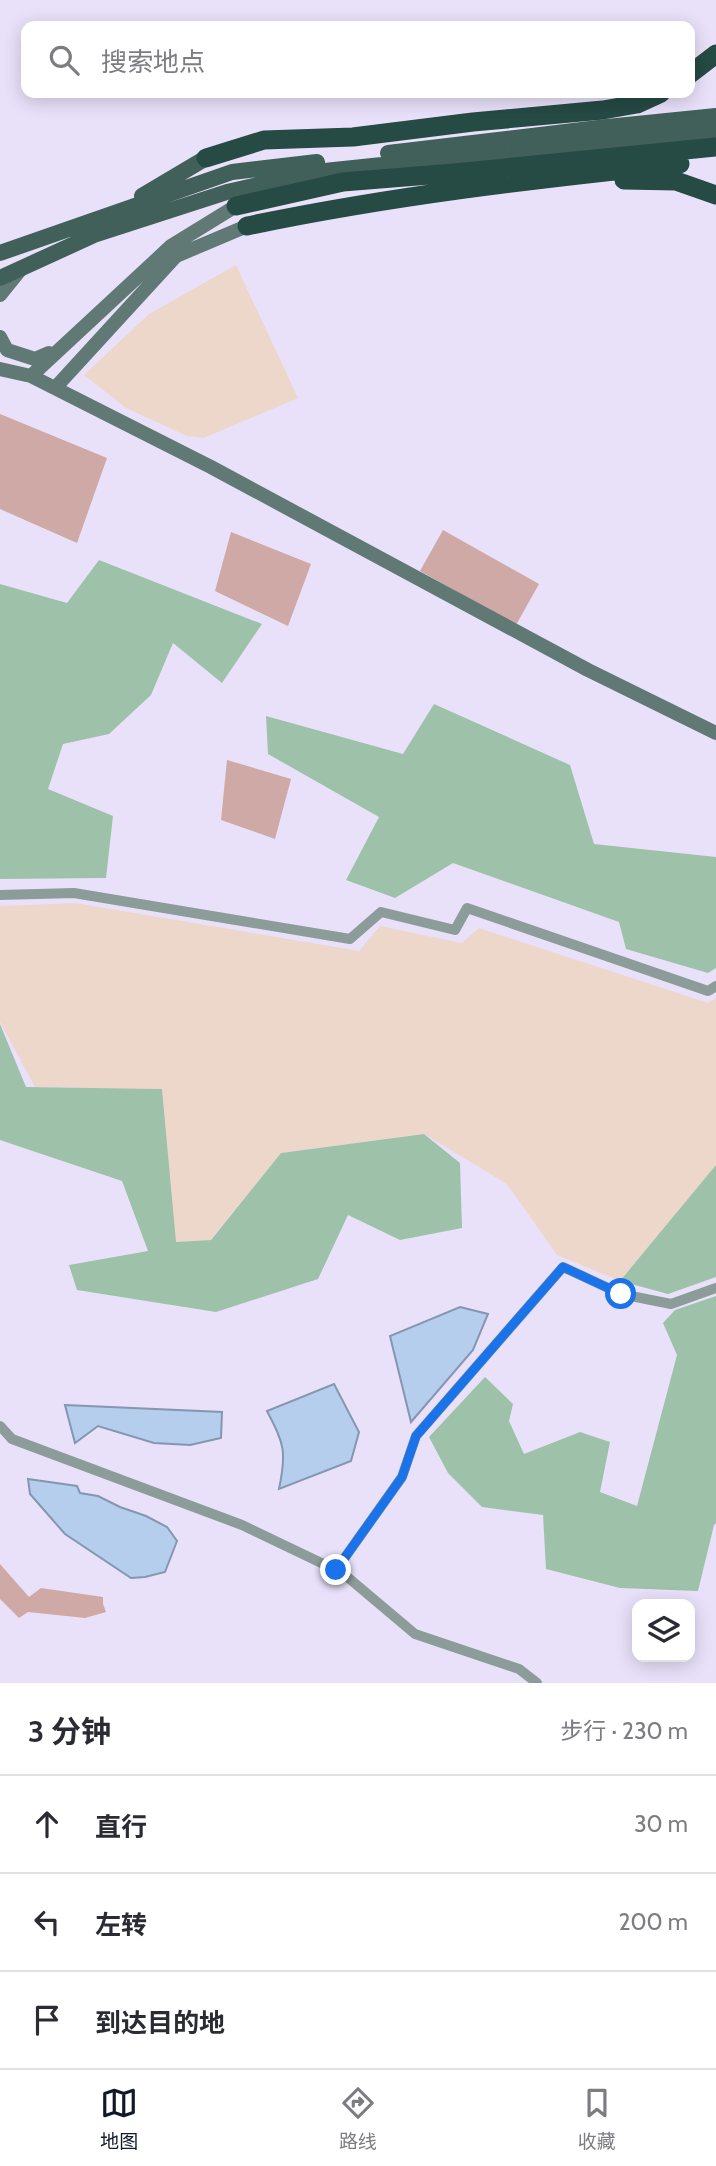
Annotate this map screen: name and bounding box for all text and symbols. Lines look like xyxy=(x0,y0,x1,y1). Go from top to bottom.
search box xyxy=(21,21,695,98)
icon: search xyxy=(45,41,83,79)
text: 搜索地点 xyxy=(101,46,205,78)
route start xyxy=(605,1278,636,1309)
route end xyxy=(320,1554,351,1585)
map controls xyxy=(632,1599,695,1662)
button: layers xyxy=(632,1599,695,1662)
text: 3 分钟 xyxy=(28,1713,111,1750)
text: 步行 · 230 m xyxy=(560,1717,688,1745)
icon: ahead xyxy=(28,1805,66,1843)
text: 30 m xyxy=(634,1810,688,1838)
text: 直行 xyxy=(95,1811,147,1843)
icon: left xyxy=(28,1903,66,1941)
text: 200 m xyxy=(618,1908,688,1936)
text: 左转 xyxy=(95,1909,147,1941)
icon: arrive xyxy=(28,2001,66,2039)
text: 到达目的地 xyxy=(95,2007,225,2039)
tab: 地图 xyxy=(100,2084,138,2153)
tab: 路线 xyxy=(339,2084,377,2153)
tab: 收藏 xyxy=(578,2084,616,2153)

